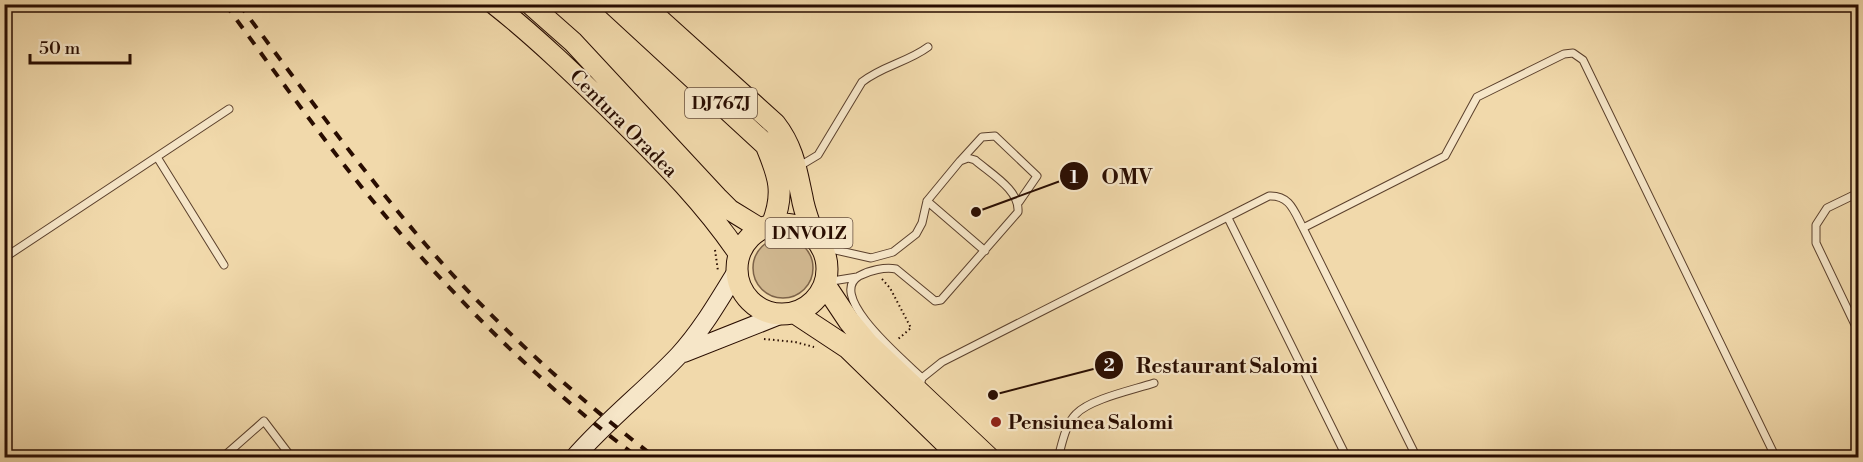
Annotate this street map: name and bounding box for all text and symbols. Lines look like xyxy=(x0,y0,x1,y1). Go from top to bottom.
scale bar xyxy=(30,27,130,65)
text: 50 m xyxy=(39,37,81,60)
street label: Centura Oradea xyxy=(564,65,683,184)
road number: DJ767J xyxy=(685,88,757,118)
callout: OMV xyxy=(1059,157,1164,196)
text: OMV xyxy=(1102,165,1153,191)
text: 1 xyxy=(1070,166,1079,189)
road number: DNVO1Z xyxy=(766,218,852,248)
callout: Restaurant Salomi xyxy=(1094,346,1330,385)
text: 2 xyxy=(1103,354,1115,377)
text: Restaurant Salomi xyxy=(1136,354,1318,380)
place label: Pensiunea Salomi xyxy=(1008,411,1174,436)
marker: Pensiunea Salomi xyxy=(989,415,1003,429)

